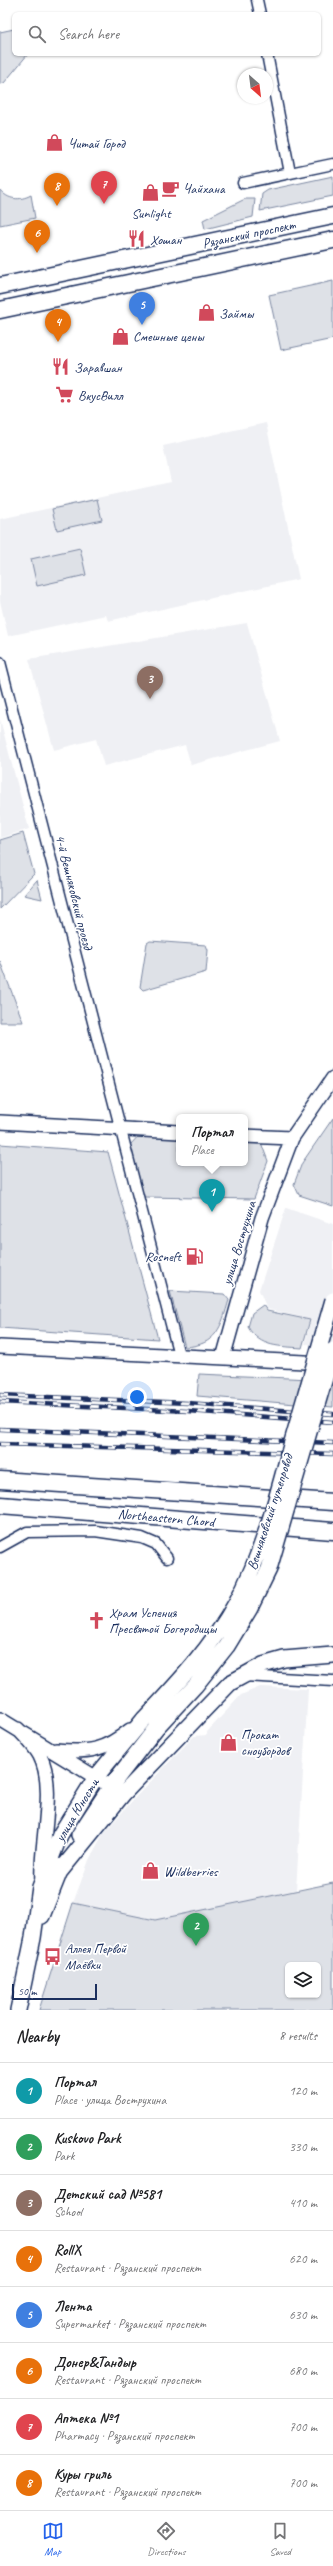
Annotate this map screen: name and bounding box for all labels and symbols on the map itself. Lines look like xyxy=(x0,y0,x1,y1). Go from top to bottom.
north arrow xyxy=(237,68,273,104)
shop icon: Читай Город xyxy=(45,133,65,153)
place label: Читай Город xyxy=(68,135,126,152)
pin: 7 xyxy=(91,171,117,204)
pin: 8 xyxy=(44,173,70,206)
cafe icon: Чайхана xyxy=(160,178,180,198)
place label: Чайхана xyxy=(183,180,226,197)
shop icon: Sunlight xyxy=(141,183,161,203)
place label: Sunlight xyxy=(131,205,172,222)
street label: Рязанский проспект xyxy=(201,216,298,252)
pin: 6 xyxy=(24,220,50,253)
restaurant icon: Хошан xyxy=(127,229,147,249)
place label: Хошан xyxy=(150,231,183,248)
pin: 5 xyxy=(129,292,155,325)
shop icon: Займы xyxy=(196,303,216,323)
place label: Займы xyxy=(219,305,255,322)
pin: 4 xyxy=(45,309,71,342)
shop icon: Смешные цены xyxy=(110,326,130,346)
place label: Смешные цены xyxy=(133,328,205,345)
restaurant icon: Заравшан xyxy=(51,357,71,377)
place label: Заравшан xyxy=(74,359,123,376)
supermarket icon: ВкусВилл xyxy=(55,385,75,405)
place label: ВкусВилл xyxy=(78,387,124,404)
pin: 3 xyxy=(137,666,163,699)
street label: 4-й Вешняковский проезд xyxy=(51,833,97,953)
pin: 1 xyxy=(199,1179,225,1212)
street label: улица Вострухина xyxy=(218,1198,260,1288)
fuel station icon: Rosneft xyxy=(184,1246,204,1266)
place label: Rosneft xyxy=(145,1248,183,1265)
your location xyxy=(127,1387,147,1407)
street label: Вешняковский путепровод xyxy=(243,1451,297,1572)
street label: Northeastern Chord xyxy=(117,1505,217,1531)
place label: Храм Успения Пресвятой Богородицы xyxy=(109,1604,218,1637)
church icon: Храм Успения Пресвятой Богородицы xyxy=(86,1610,106,1630)
place label: Прокат сноубордов xyxy=(241,1726,292,1759)
shop icon: Прокат сноубордов xyxy=(218,1732,238,1752)
street label: улица Юности xyxy=(51,1775,103,1846)
shop icon: Wildberries xyxy=(141,1861,161,1881)
place label: Wildberries xyxy=(164,1863,219,1880)
pin: 2 xyxy=(183,1913,209,1946)
place label: Аллея Первой Маёвки xyxy=(65,1940,127,1973)
bus stop icon: Аллея Первой Маёвки xyxy=(42,1946,62,1966)
scale bar xyxy=(12,1982,97,2001)

